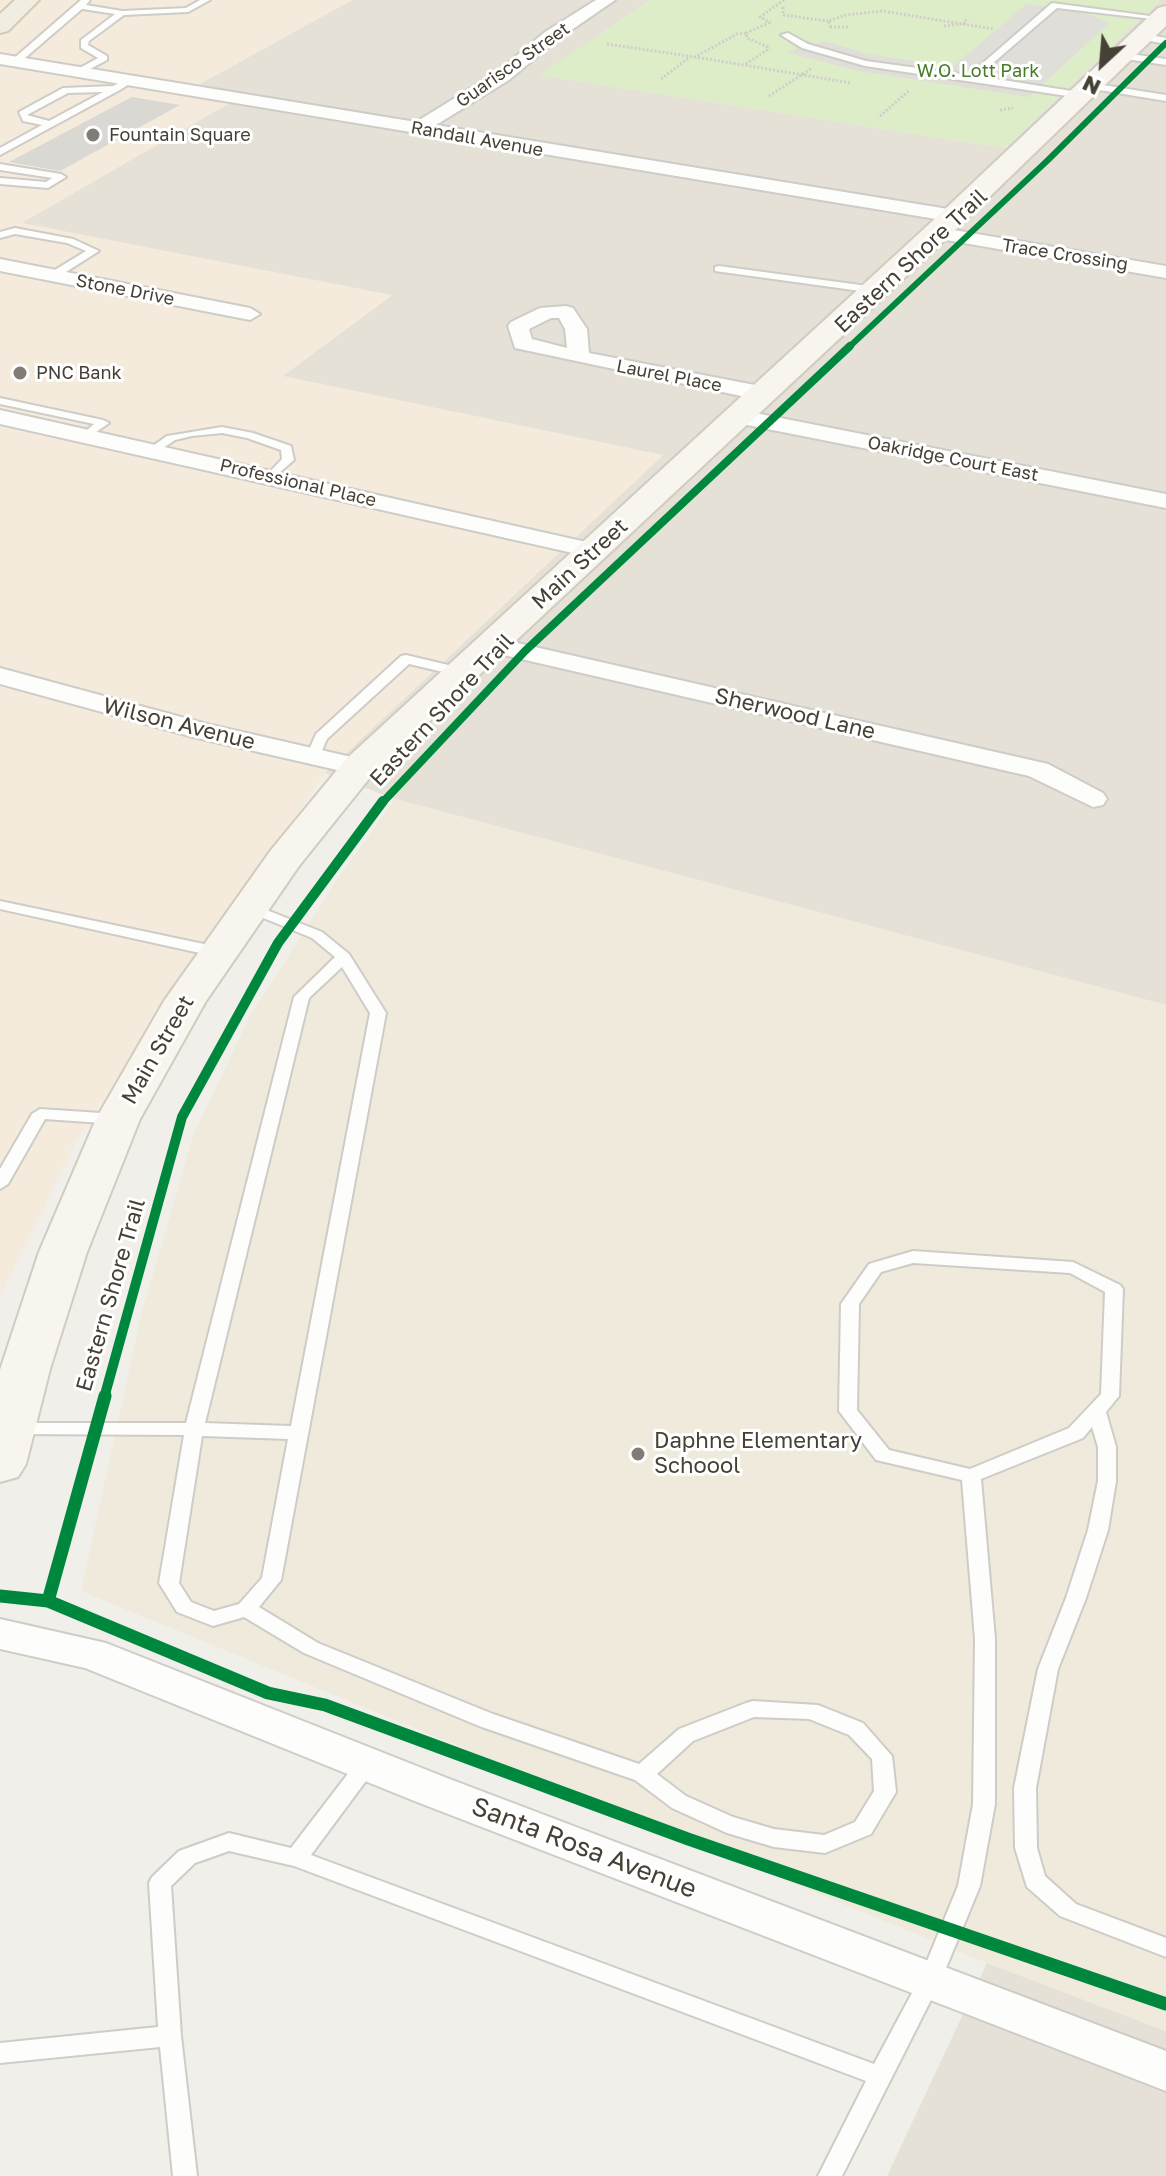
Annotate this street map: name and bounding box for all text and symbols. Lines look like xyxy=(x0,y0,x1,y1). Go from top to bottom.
street label: Guarisco Street xyxy=(452,18,574,112)
north arrow xyxy=(1062,24,1142,104)
park label: W.O. Lott Park xyxy=(917,60,1039,82)
text: N xyxy=(1078,70,1105,102)
street label: Randall Avenue xyxy=(409,117,545,161)
place label: Fountain Square xyxy=(109,124,251,146)
marker: Fountain Square xyxy=(84,126,102,144)
street label: Eastern Shore Trail xyxy=(829,183,993,339)
street label: Trace Crossing xyxy=(1000,234,1130,276)
street label: Stone Drive xyxy=(74,270,176,310)
street label: Laurel Place xyxy=(614,355,724,397)
place label: PNC Bank xyxy=(36,362,122,384)
marker: PNC Bank xyxy=(11,364,29,382)
street label: Oakridge Court East xyxy=(866,432,1040,486)
street label: Professional Place xyxy=(217,454,379,512)
street label: Main Street xyxy=(527,513,633,615)
street label: Eastern Shore Trail xyxy=(364,628,520,792)
street label: Sherwood Lane xyxy=(712,683,878,745)
street label: Wilson Avenue xyxy=(100,692,258,756)
street label: Main Street xyxy=(116,991,200,1109)
street label: Eastern Shore Trail xyxy=(71,1196,151,1394)
place label: Daphne Elementary Schoool xyxy=(654,1428,862,1480)
marker: Daphne Elementary Schoool xyxy=(629,1445,647,1463)
street label: Santa Rosa Avenue xyxy=(467,1791,701,1905)

